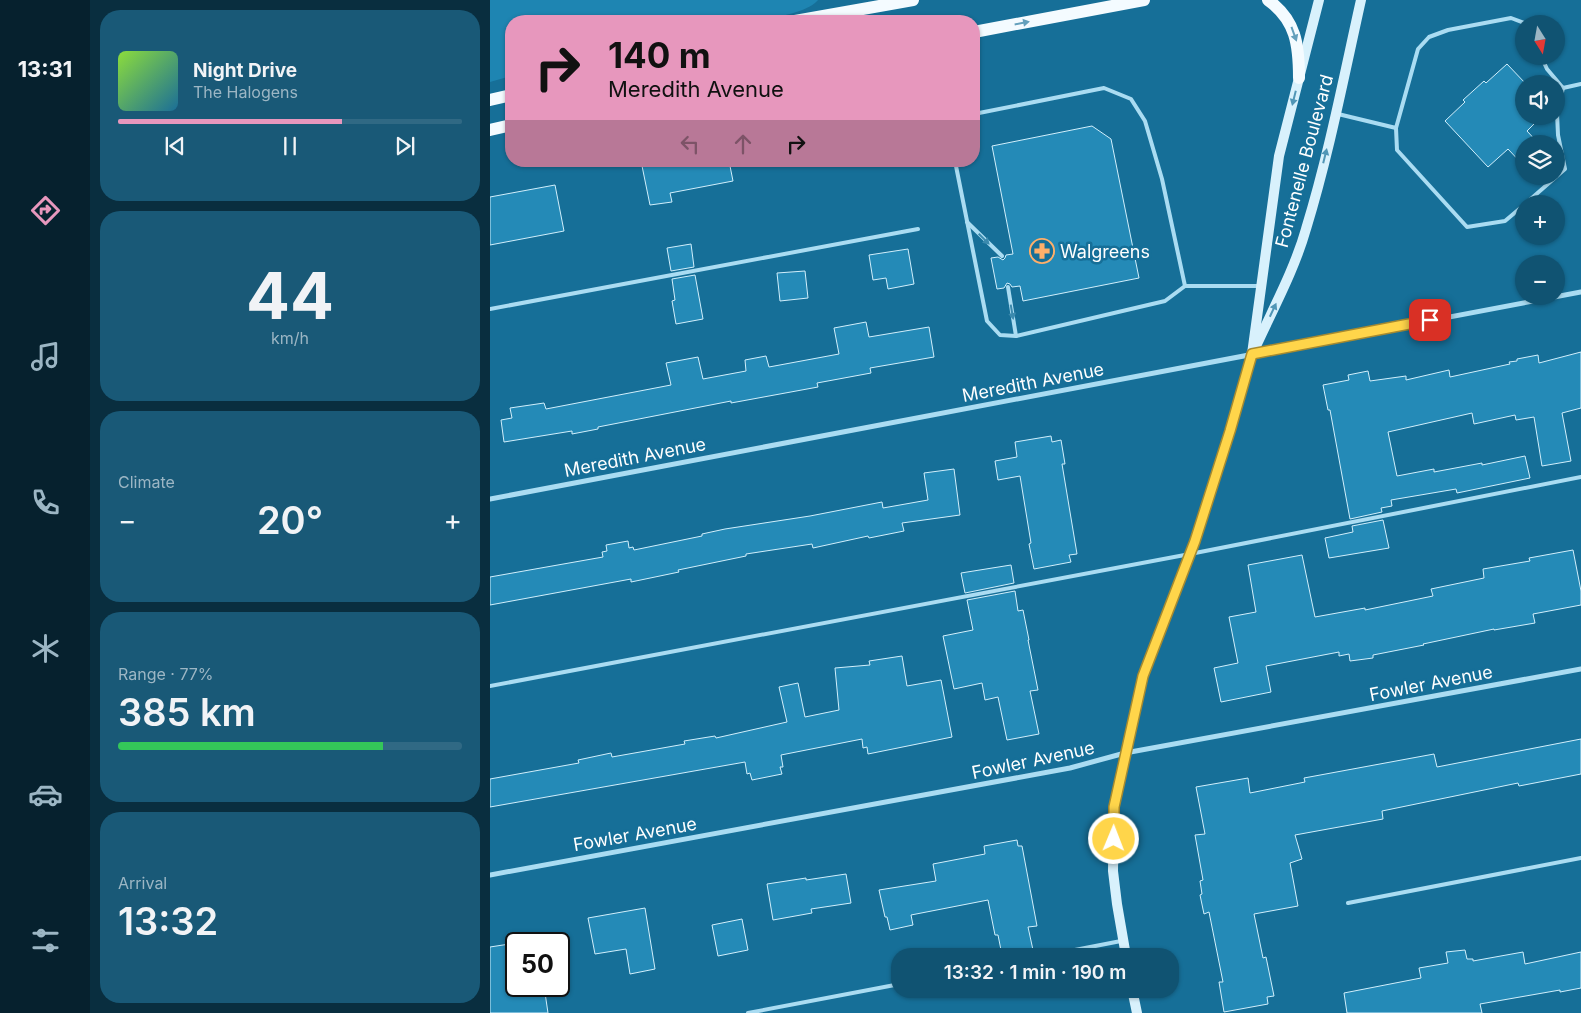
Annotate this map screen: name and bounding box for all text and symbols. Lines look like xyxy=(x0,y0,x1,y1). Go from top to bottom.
north arrow xyxy=(1515,15,1565,65)
map controls xyxy=(1515,15,1565,305)
one-way arrow xyxy=(1014,19,1030,27)
one-way arrow xyxy=(1290,27,1298,42)
text: 140 m xyxy=(608,34,711,76)
icon: right xyxy=(525,35,590,100)
text: 13:31 xyxy=(18,56,72,82)
text: Night Drive xyxy=(193,59,297,82)
street label: Fontenelle Boulevard xyxy=(1271,72,1337,250)
button: sound xyxy=(1515,75,1565,125)
text: Meredith Avenue xyxy=(608,76,784,102)
text: The Halogens xyxy=(193,82,298,102)
one-way arrow xyxy=(1290,91,1298,106)
icon: left xyxy=(676,130,704,158)
icon: ahead xyxy=(729,130,757,158)
icon: right xyxy=(782,130,810,158)
icon: previous xyxy=(161,132,189,160)
icon: pause xyxy=(276,132,304,160)
icon: next xyxy=(391,132,419,160)
button: layers xyxy=(1515,135,1565,185)
one-way arrow xyxy=(1321,149,1329,164)
icon: directions xyxy=(28,193,63,228)
button: + xyxy=(1515,195,1565,245)
one-way arrow xyxy=(978,233,990,245)
pharmacy icon: Walgreens xyxy=(1029,238,1055,264)
place label: Walgreens xyxy=(1060,241,1150,262)
button: − xyxy=(1515,255,1565,305)
text: 44 xyxy=(246,256,334,335)
pin xyxy=(1409,299,1451,341)
one-way arrow xyxy=(1269,303,1277,317)
one-way arrow xyxy=(1009,304,1017,320)
icon: arrive xyxy=(1416,306,1444,334)
text: km/h xyxy=(271,328,309,348)
icon: music xyxy=(28,339,63,374)
street label: Meredith Avenue xyxy=(960,358,1106,406)
street label: Meredith Avenue xyxy=(562,433,708,481)
text: Climate xyxy=(118,472,175,492)
icon: phone xyxy=(28,485,63,520)
text: 20° xyxy=(257,497,323,543)
text: − xyxy=(118,503,137,537)
text: + xyxy=(443,503,462,537)
icon: climate xyxy=(28,631,63,666)
street label: Fowler Avenue xyxy=(1368,661,1494,705)
text: Range · 77% xyxy=(118,664,214,684)
text: 385 km xyxy=(118,689,256,735)
street label: Fowler Avenue xyxy=(970,737,1096,783)
icon: car xyxy=(28,777,63,812)
position arrow xyxy=(1087,812,1139,864)
street label: Fowler Avenue xyxy=(572,813,698,855)
text: Arrival xyxy=(118,873,167,893)
text: 13:32 xyxy=(118,898,218,944)
icon: filters xyxy=(28,923,63,958)
speed limit sign: 50 xyxy=(505,932,570,997)
text: 13:32 · 1 min · 190 m xyxy=(944,961,1126,984)

